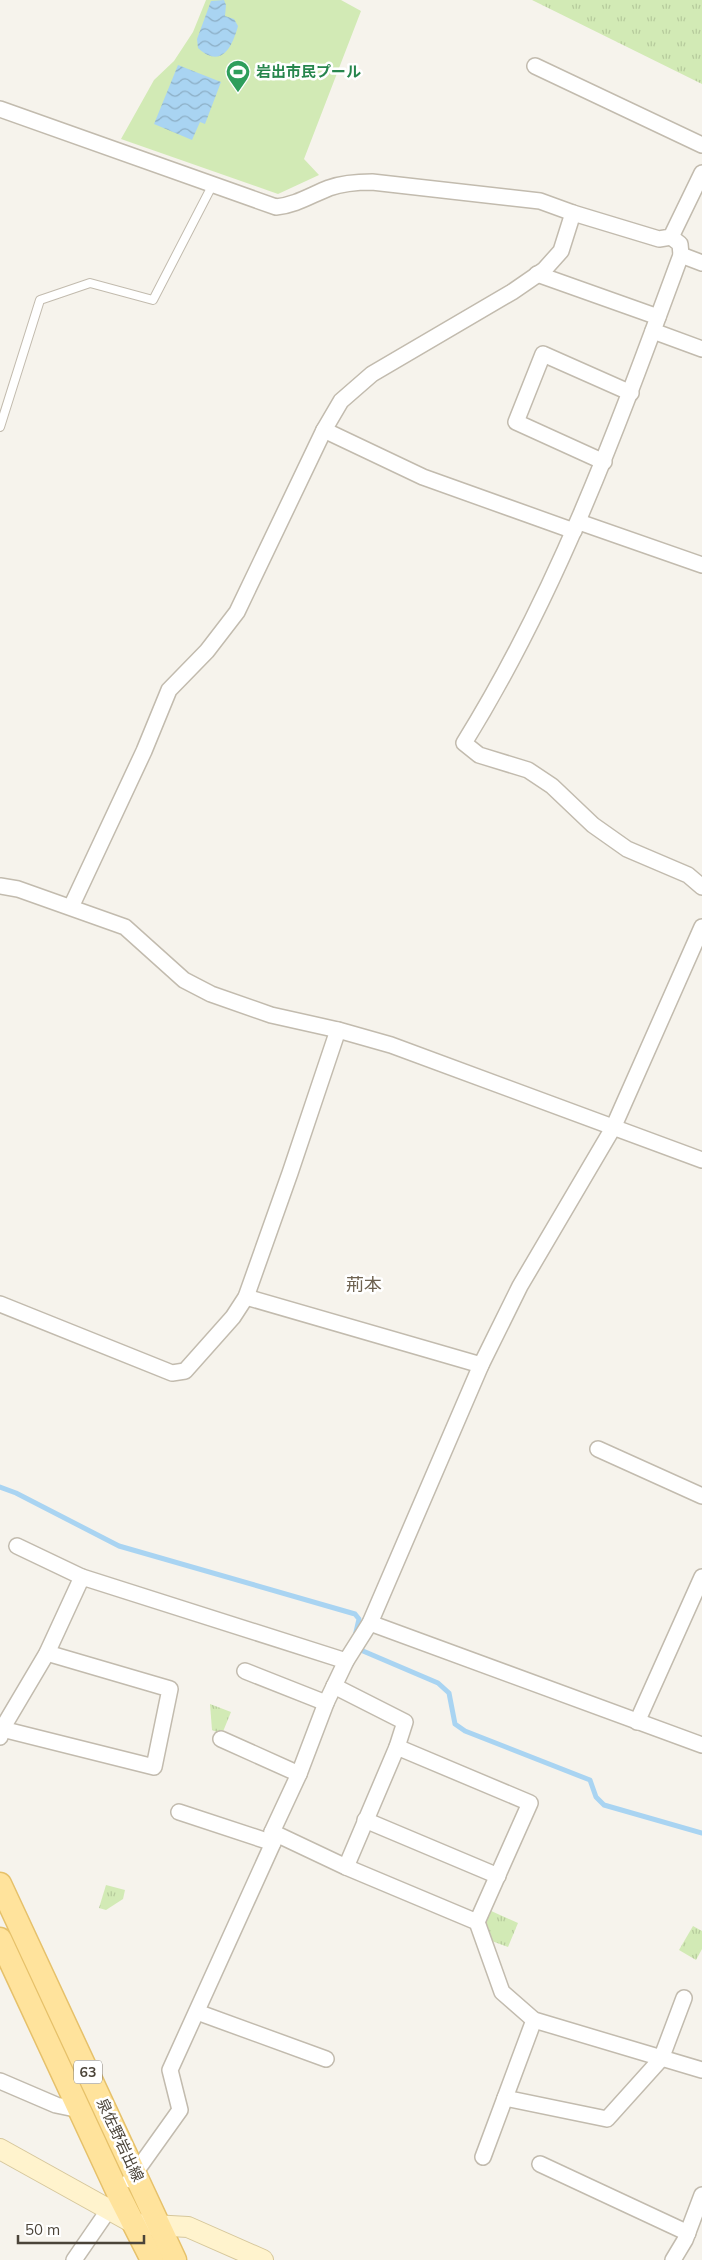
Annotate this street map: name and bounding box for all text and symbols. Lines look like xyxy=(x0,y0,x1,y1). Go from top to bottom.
sports icon: 岩出市民プール xyxy=(225,59,251,93)
place label: 岩出市民プール xyxy=(256,62,361,81)
district label: 荊本 xyxy=(346,1273,382,1296)
road number: 63 xyxy=(74,2060,102,2084)
street label: 泉佐野岩出線 xyxy=(93,2095,148,2185)
scale bar xyxy=(18,2212,144,2244)
text: 50 m xyxy=(25,2220,60,2239)

